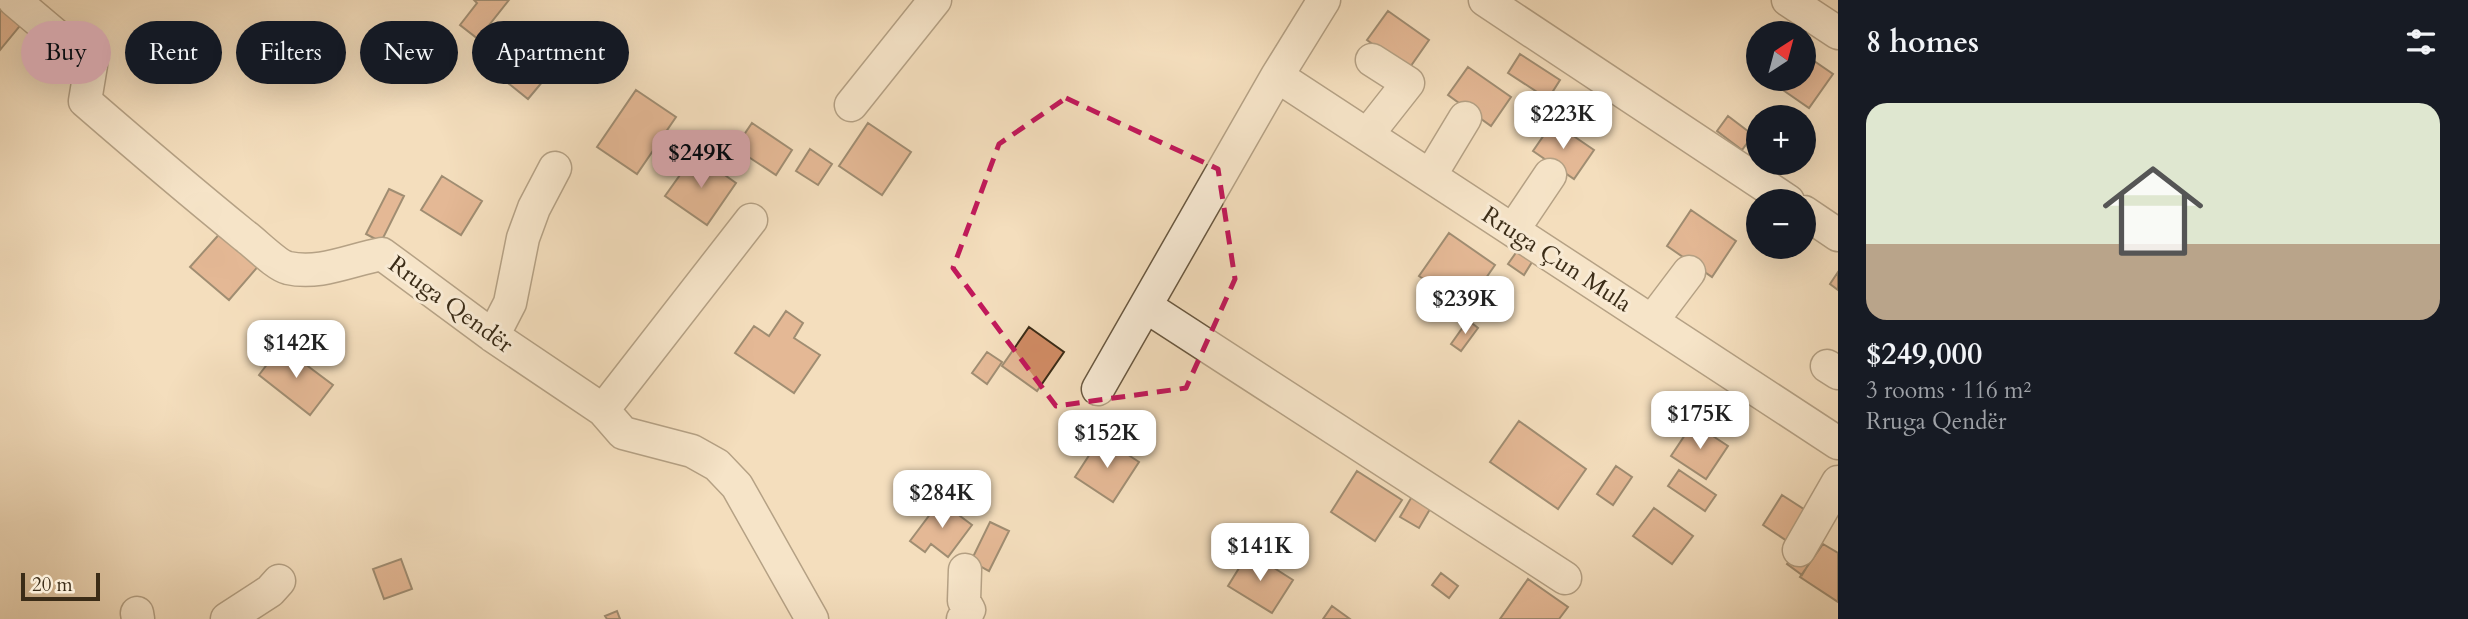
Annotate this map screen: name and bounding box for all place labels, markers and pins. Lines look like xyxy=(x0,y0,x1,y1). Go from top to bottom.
pin: $223K xyxy=(1514,92,1612,151)
pin: $249K xyxy=(652,130,750,190)
pin: $239K xyxy=(1416,276,1514,336)
pin: $142K xyxy=(247,320,345,380)
pin: $175K xyxy=(1651,392,1749,451)
pin: $152K xyxy=(1058,410,1156,470)
pin: $284K xyxy=(893,470,991,530)
pin: $141K xyxy=(1211,524,1309,583)

